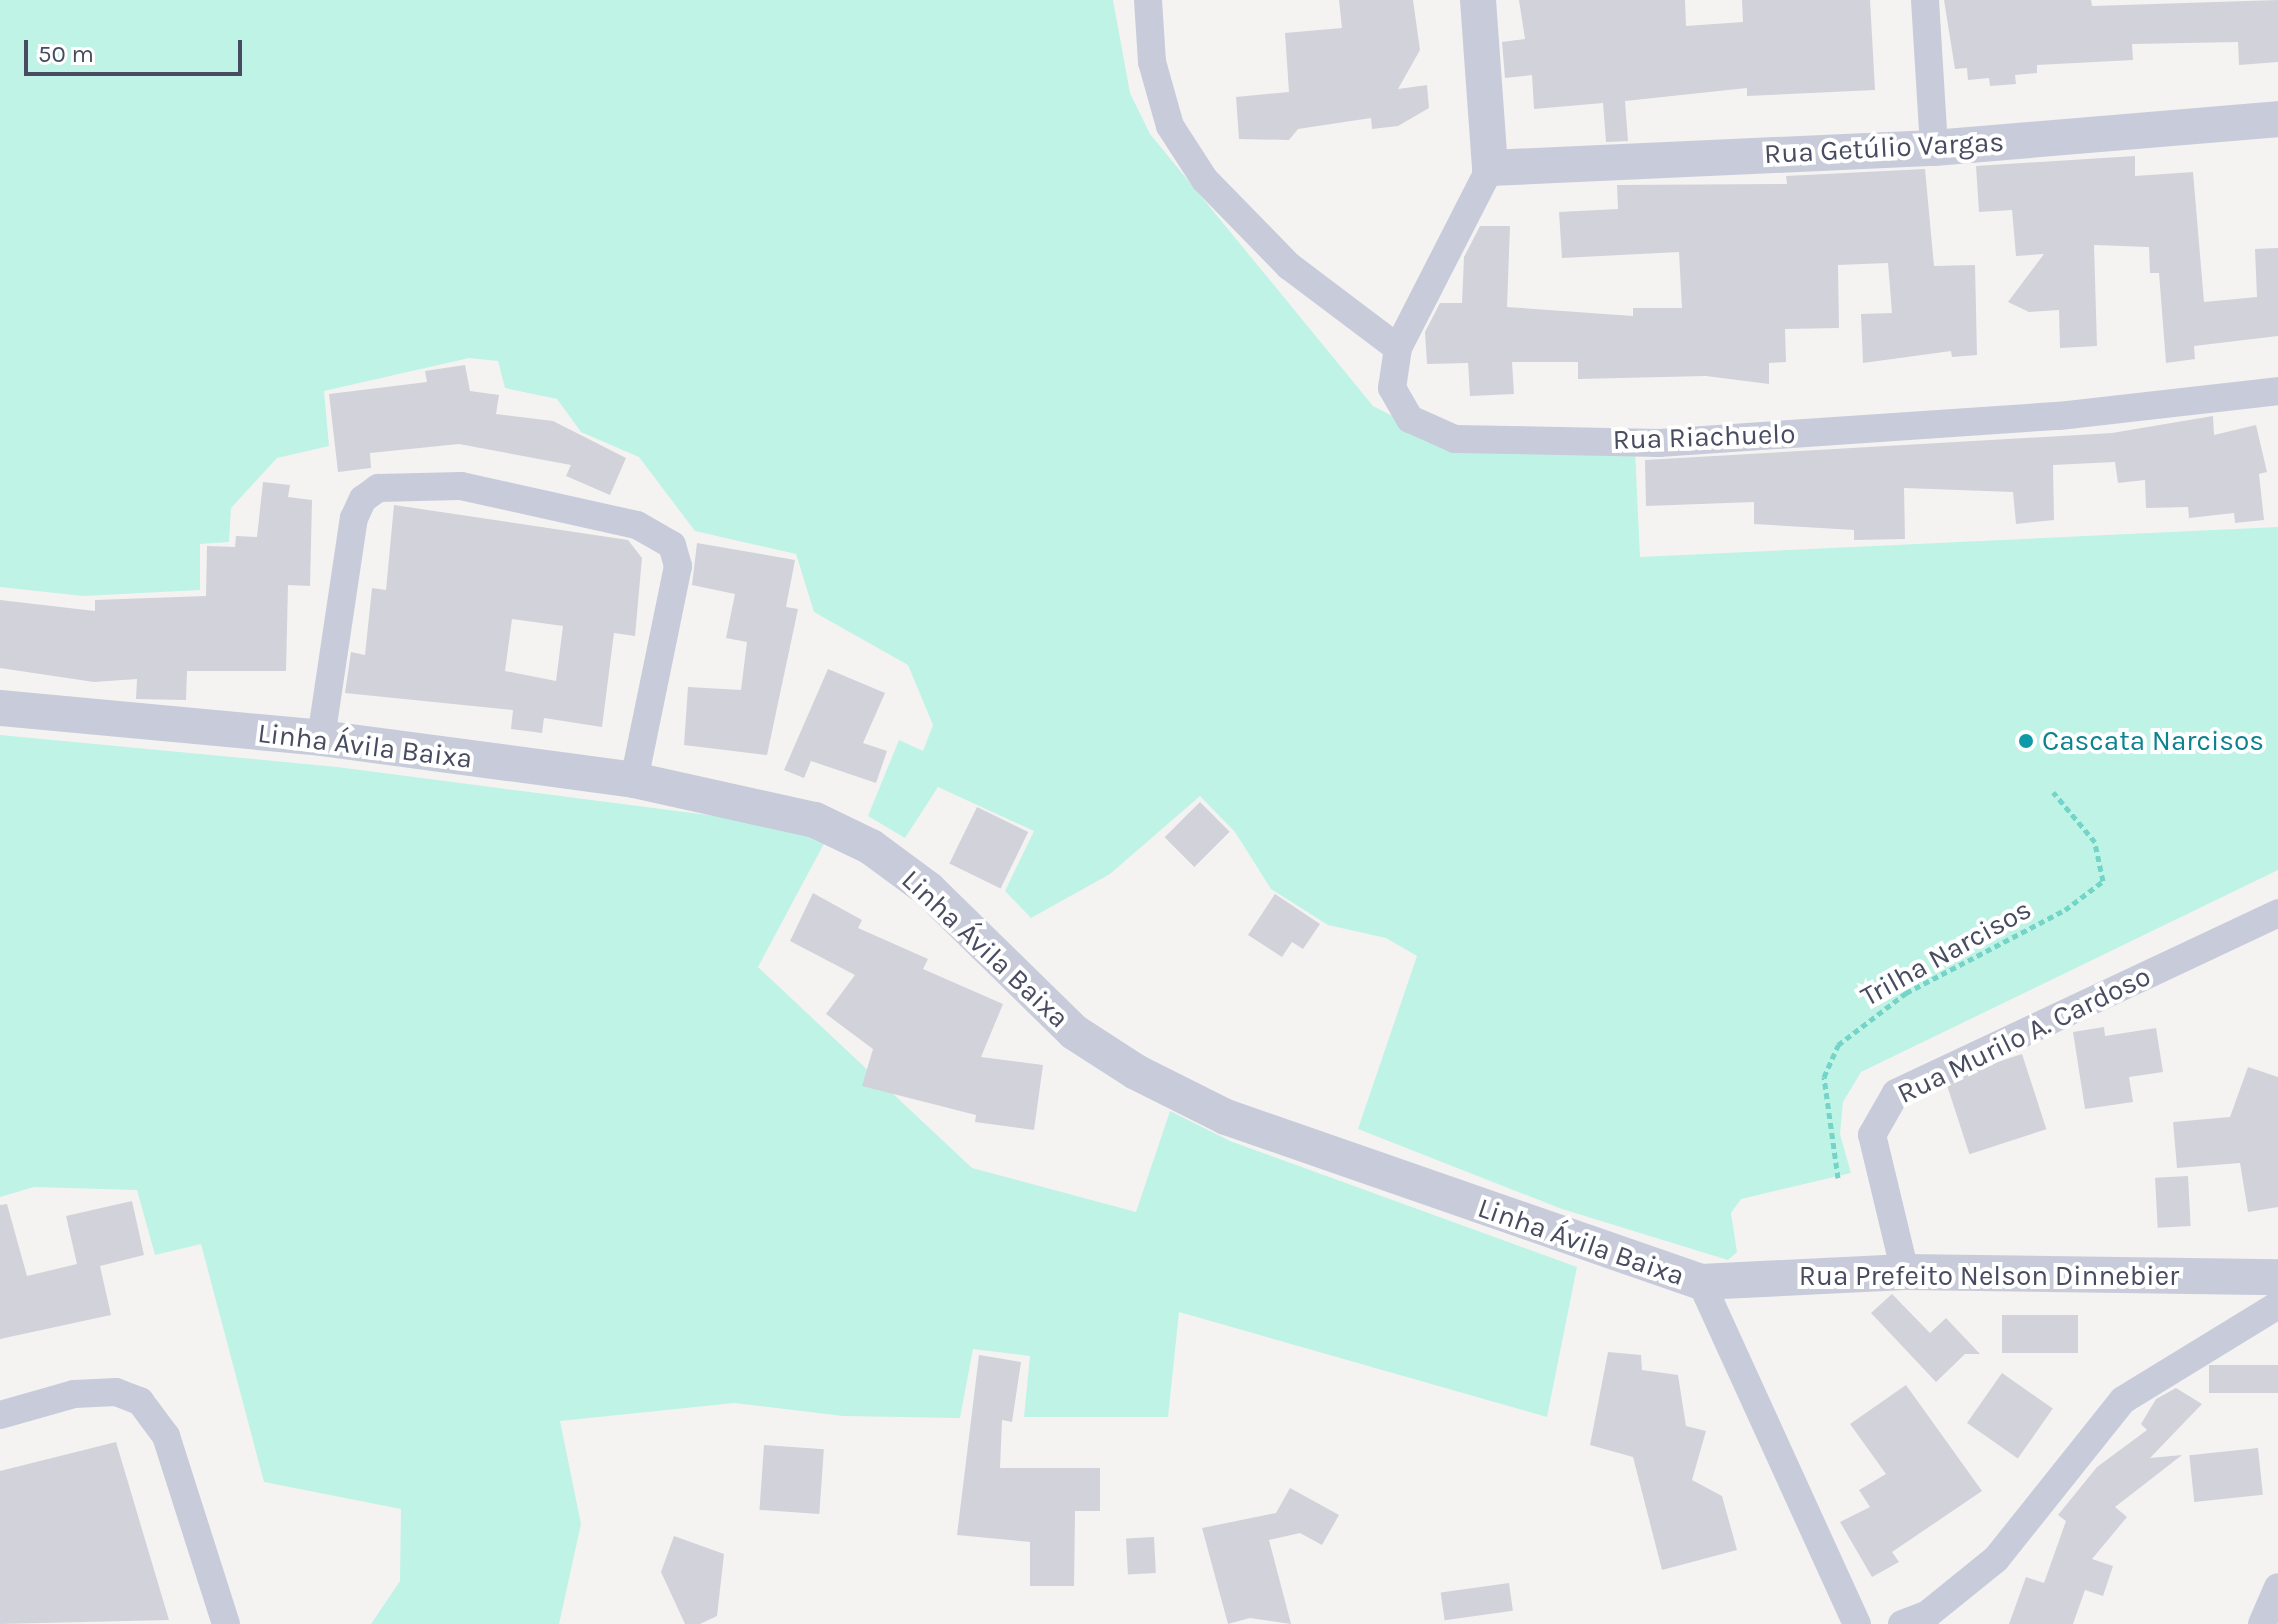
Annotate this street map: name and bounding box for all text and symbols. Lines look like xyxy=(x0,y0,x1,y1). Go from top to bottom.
scale bar xyxy=(28,24,246,74)
text: 50 m xyxy=(38,40,94,68)
street label: Rua Getúlio Vargas xyxy=(1763,125,2005,171)
street label: Rua Riachuelo xyxy=(1612,417,1796,457)
street label: Linha Ávila Baixa xyxy=(256,716,474,776)
place label: Cascata Narcisos xyxy=(2042,724,2264,758)
marker: Cascata Narcisos xyxy=(2017,732,2035,750)
street label: Linha Ávila Baixa xyxy=(895,863,1075,1035)
street label: Trilha Narcisos xyxy=(1855,892,2037,1014)
street label: Rua Murilo A. Cardoso xyxy=(1892,959,2156,1111)
street label: Linha Ávila Baixa xyxy=(1473,1191,1689,1293)
street label: Rua Prefeito Nelson Dinnebier xyxy=(1799,1259,2179,1293)

